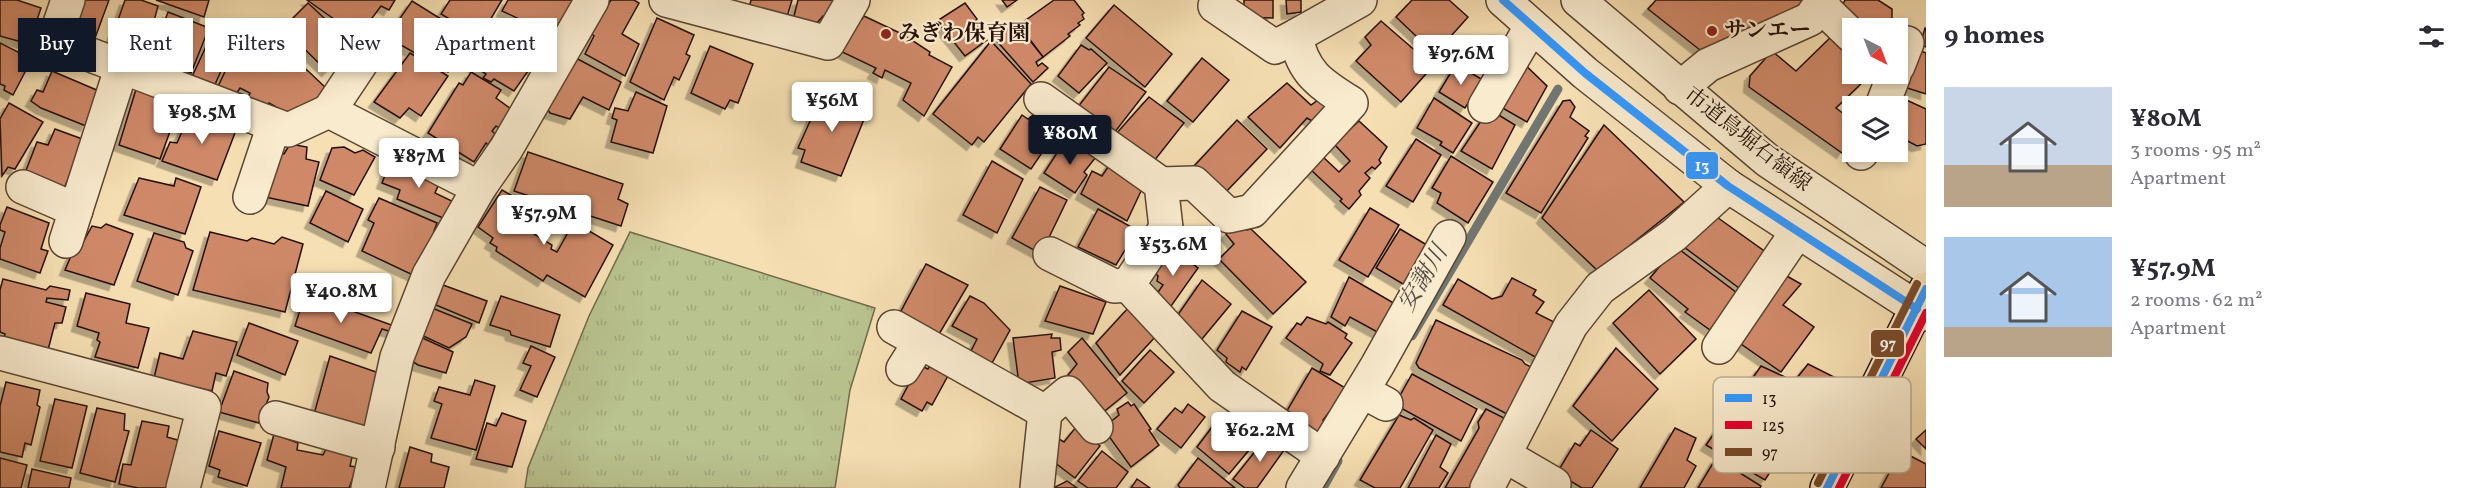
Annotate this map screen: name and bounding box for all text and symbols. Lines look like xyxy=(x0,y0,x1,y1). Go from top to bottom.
place label: サンエー xyxy=(1724,16,1811,47)
chip: Buy xyxy=(18,18,96,72)
chip: Rent xyxy=(108,18,193,72)
chip: Filters xyxy=(205,18,306,72)
chip: New xyxy=(318,18,402,72)
chip: Apartment xyxy=(414,18,557,72)
north arrow xyxy=(1842,18,1908,84)
map controls xyxy=(1842,18,1908,162)
text: 9 homes xyxy=(1944,18,2045,54)
place label: みぎわ保育園 xyxy=(898,19,1030,50)
icon: filters xyxy=(2415,20,2448,53)
marker: サンエー xyxy=(1705,24,1719,38)
marker: みぎわ保育園 xyxy=(879,27,893,41)
pin: ¥97.6M xyxy=(1412,35,1510,86)
text: ¥97.6M xyxy=(1427,40,1495,68)
street label: 市道鳥堀石嶺線 xyxy=(1677,80,1817,200)
pin: ¥56M xyxy=(796,82,868,133)
text: ¥56M xyxy=(806,87,858,115)
pin: ¥98.5M xyxy=(153,94,251,145)
button: layers xyxy=(1842,96,1908,162)
text: ¥98.5M xyxy=(168,99,236,127)
text: ¥80M xyxy=(2130,101,2202,137)
icon: home xyxy=(1992,111,2064,183)
pin: ¥80M xyxy=(1034,115,1106,166)
text: ¥80M xyxy=(1042,120,1098,148)
text: 3 rooms · 95 m² xyxy=(2130,137,2261,165)
pin: ¥87M xyxy=(383,138,455,189)
text: ¥87M xyxy=(393,143,445,171)
line badge: 13 xyxy=(1685,151,1719,180)
text: 13 xyxy=(1695,156,1709,178)
text: Apartment xyxy=(2130,165,2226,193)
pin: ¥57.9M xyxy=(495,195,593,246)
text: ¥57.9M xyxy=(511,200,577,228)
pin: ¥53.6M xyxy=(1124,226,1222,277)
text: ¥53.6M xyxy=(1139,231,1207,259)
water label: 安謝川 xyxy=(1391,237,1459,319)
text: ¥57.9M xyxy=(2130,251,2216,287)
icon: home xyxy=(1992,261,2064,333)
pin: ¥40.8M xyxy=(292,273,390,324)
text: ¥40.8M xyxy=(305,278,377,306)
text: 2 rooms · 62 m² xyxy=(2130,287,2263,315)
text: Apartment xyxy=(2130,315,2226,343)
line badge: 97 xyxy=(1870,329,1905,358)
text: 97 xyxy=(1880,334,1897,356)
legend xyxy=(1713,377,1911,473)
text: 13 xyxy=(1762,389,1776,411)
pin: ¥62.2M xyxy=(1211,412,1309,463)
text: 125 xyxy=(1762,416,1785,438)
text: ¥62.2M xyxy=(1225,417,1295,445)
text: 97 xyxy=(1762,443,1778,465)

